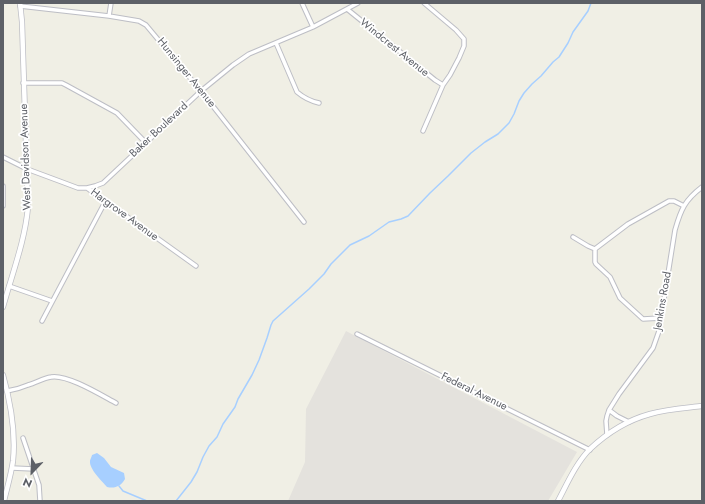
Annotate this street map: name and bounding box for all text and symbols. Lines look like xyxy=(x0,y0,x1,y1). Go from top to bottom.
street label: Windcrest Avenue xyxy=(357,16,431,80)
street label: Hunsinger Avenue xyxy=(154,36,218,110)
street label: Baker Boulevard xyxy=(127,100,191,160)
street label: West Davidson Avenue xyxy=(18,104,34,210)
street label: Hargrove Avenue xyxy=(88,186,160,244)
street label: Jenkins Road xyxy=(651,271,675,331)
street label: Federal Avenue xyxy=(439,370,509,414)
north arrow xyxy=(12,452,52,492)
text: N xyxy=(20,474,34,492)

